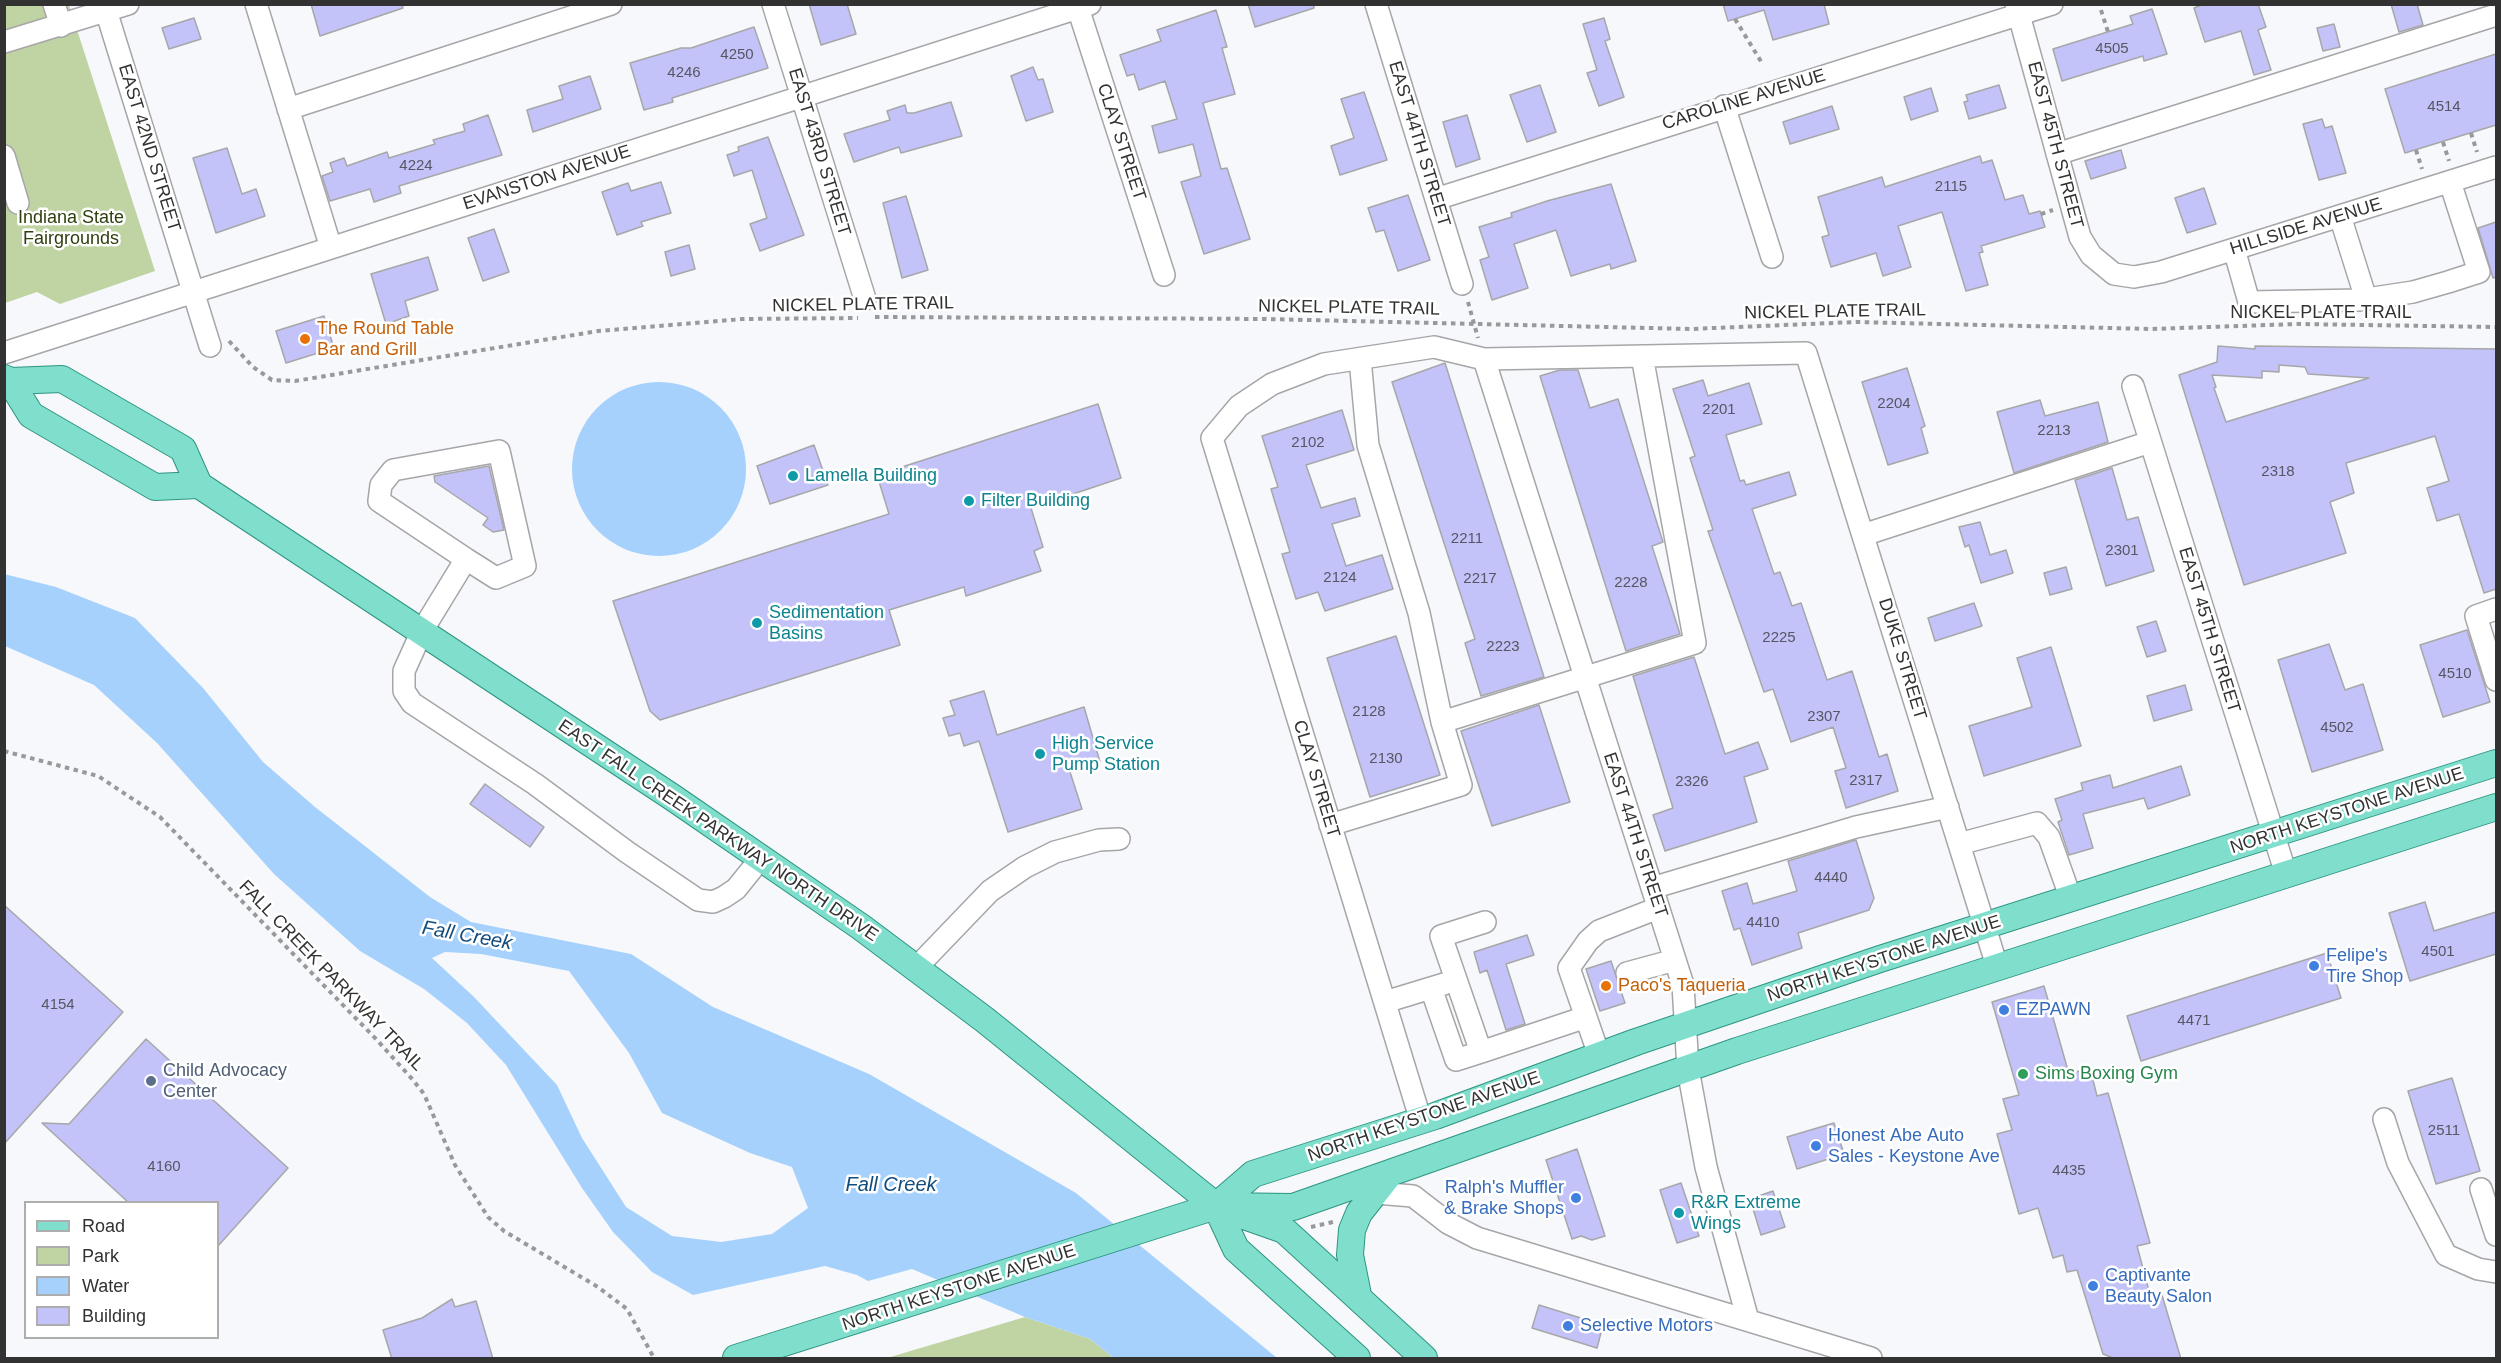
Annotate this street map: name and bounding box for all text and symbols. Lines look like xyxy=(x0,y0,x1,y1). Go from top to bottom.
house number: 4505 xyxy=(2095,40,2129,58)
house number: 4250 xyxy=(720,46,754,64)
street label: EAST 44TH STREET xyxy=(1384,59,1454,229)
street label: EAST 45TH STREET xyxy=(2022,59,2088,231)
street label: EAST 42ND STREET xyxy=(113,62,185,234)
house number: 4246 xyxy=(667,64,701,82)
street label: CAROLINE AVENUE xyxy=(1660,65,1828,135)
street label: EAST 43RD STREET xyxy=(783,66,855,238)
street label: CLAY STREET xyxy=(1092,81,1150,203)
house number: 4514 xyxy=(2427,98,2461,116)
street label: EVANSTON AVENUE xyxy=(460,141,634,215)
house number: 4224 xyxy=(399,157,433,175)
house number: 2115 xyxy=(1935,178,1967,196)
street label: HILLSIDE AVENUE xyxy=(2227,194,2385,260)
park label: Indiana State Fairgrounds xyxy=(18,207,124,250)
street label: NICKEL PLATE TRAIL xyxy=(772,293,954,317)
street label: NICKEL PLATE TRAIL xyxy=(1258,296,1440,320)
street label: NICKEL PLATE TRAIL xyxy=(1744,300,1926,324)
street label: NICKEL PLATE TRAIL xyxy=(2230,302,2412,324)
place label: The Round Table Bar and Grill xyxy=(317,318,454,360)
marker: The Round Table Bar and Grill xyxy=(298,332,312,346)
house number: 2204 xyxy=(1877,395,1911,413)
house number: 2201 xyxy=(1702,401,1736,419)
house number: 2213 xyxy=(2037,422,2071,440)
house number: 2102 xyxy=(1291,434,1325,452)
house number: 2318 xyxy=(2261,463,2295,481)
place label: Lamella Building xyxy=(805,465,937,487)
marker: Lamella Building xyxy=(786,469,800,483)
place label: Filter Building xyxy=(981,490,1090,512)
marker: Filter Building xyxy=(962,494,976,508)
house number: 2211 xyxy=(1451,530,1483,548)
house number: 2301 xyxy=(2105,542,2139,560)
street label: EAST 45TH STREET xyxy=(2174,545,2244,715)
house number: 2124 xyxy=(1323,569,1357,587)
house number: 2217 xyxy=(1463,570,1497,588)
house number: 2228 xyxy=(1614,574,1648,592)
street label: DUKE STREET xyxy=(1873,596,1931,722)
place label: Sedimentation Basins xyxy=(769,602,884,644)
marker: Sedimentation Basins xyxy=(750,616,764,630)
house number: 2225 xyxy=(1762,629,1796,647)
house number: 2223 xyxy=(1486,638,1520,656)
house number: 4510 xyxy=(2438,665,2472,683)
house number: 2128 xyxy=(1352,703,1386,721)
house number: 2307 xyxy=(1807,708,1841,726)
street label: EAST FALL CREEK PARKWAY NORTH DRIVE xyxy=(554,715,882,947)
street label: CLAY STREET xyxy=(1288,718,1344,840)
house number: 4502 xyxy=(2320,719,2354,737)
place label: High Service Pump Station xyxy=(1052,733,1160,776)
marker: High Service Pump Station xyxy=(1033,747,1047,761)
house number: 2130 xyxy=(1369,750,1403,768)
street label: EAST 44TH STREET xyxy=(1598,750,1672,920)
street label: NORTH KEYSTONE AVENUE xyxy=(2228,763,2466,859)
house number: 2317 xyxy=(1849,772,1883,790)
house number: 2326 xyxy=(1675,773,1709,791)
house number: 4440 xyxy=(1814,869,1848,887)
street label: FALL CREEK PARKWAY TRAIL xyxy=(234,876,428,1076)
street label: NORTH KEYSTONE AVENUE xyxy=(1765,911,2003,1007)
house number: 4410 xyxy=(1746,914,1780,932)
water label: Fall Creek xyxy=(420,916,514,956)
house number: 4501 xyxy=(2421,943,2455,961)
place label: Felipe's Tire Shop xyxy=(2326,945,2403,988)
marker: Felipe's Tire Shop xyxy=(2307,959,2321,973)
place label: Paco's Taqueria xyxy=(1618,975,1746,997)
marker: Paco's Taqueria xyxy=(1599,979,1613,993)
house number: 4154 xyxy=(41,996,75,1014)
place label: EZPAWN xyxy=(2016,999,2091,1021)
marker: EZPAWN xyxy=(1997,1003,2011,1017)
house number: 4471 xyxy=(2177,1012,2211,1030)
place label: Child Advocacy Center xyxy=(163,1060,287,1102)
place label: Sims Boxing Gym xyxy=(2035,1063,2178,1085)
street label: NORTH KEYSTONE AVENUE xyxy=(1305,1067,1543,1167)
marker: Sims Boxing Gym xyxy=(2016,1067,2030,1081)
marker: Child Advocacy Center xyxy=(144,1074,158,1088)
house number: 2511 xyxy=(2428,1122,2460,1140)
place label: Honest Abe Auto Sales - Keystone Ave xyxy=(1828,1125,2000,1168)
marker: Honest Abe Auto Sales - Keystone Ave xyxy=(1809,1139,1823,1153)
house number: 4160 xyxy=(147,1158,181,1176)
house number: 4435 xyxy=(2052,1162,2086,1180)
water label: Fall Creek xyxy=(845,1173,937,1197)
place label: Ralph's Muffler & Brake Shops xyxy=(1444,1177,1564,1220)
marker: Ralph's Muffler & Brake Shops xyxy=(1569,1191,1583,1205)
place label: R&R Extreme Wings xyxy=(1691,1192,1801,1234)
legend xyxy=(24,1201,219,1339)
marker: R&R Extreme Wings xyxy=(1672,1206,1686,1220)
text: Road xyxy=(82,1216,125,1236)
street label: NORTH KEYSTONE AVENUE xyxy=(840,1240,1078,1336)
text: Park xyxy=(82,1246,119,1266)
place label: Captivante Beauty Salon xyxy=(2105,1265,2212,1308)
text: Water xyxy=(82,1276,129,1296)
marker: Captivante Beauty Salon xyxy=(2086,1279,2100,1293)
text: Building xyxy=(82,1306,146,1326)
place label: Selective Motors xyxy=(1580,1315,1713,1337)
marker: Selective Motors xyxy=(1561,1319,1575,1333)

